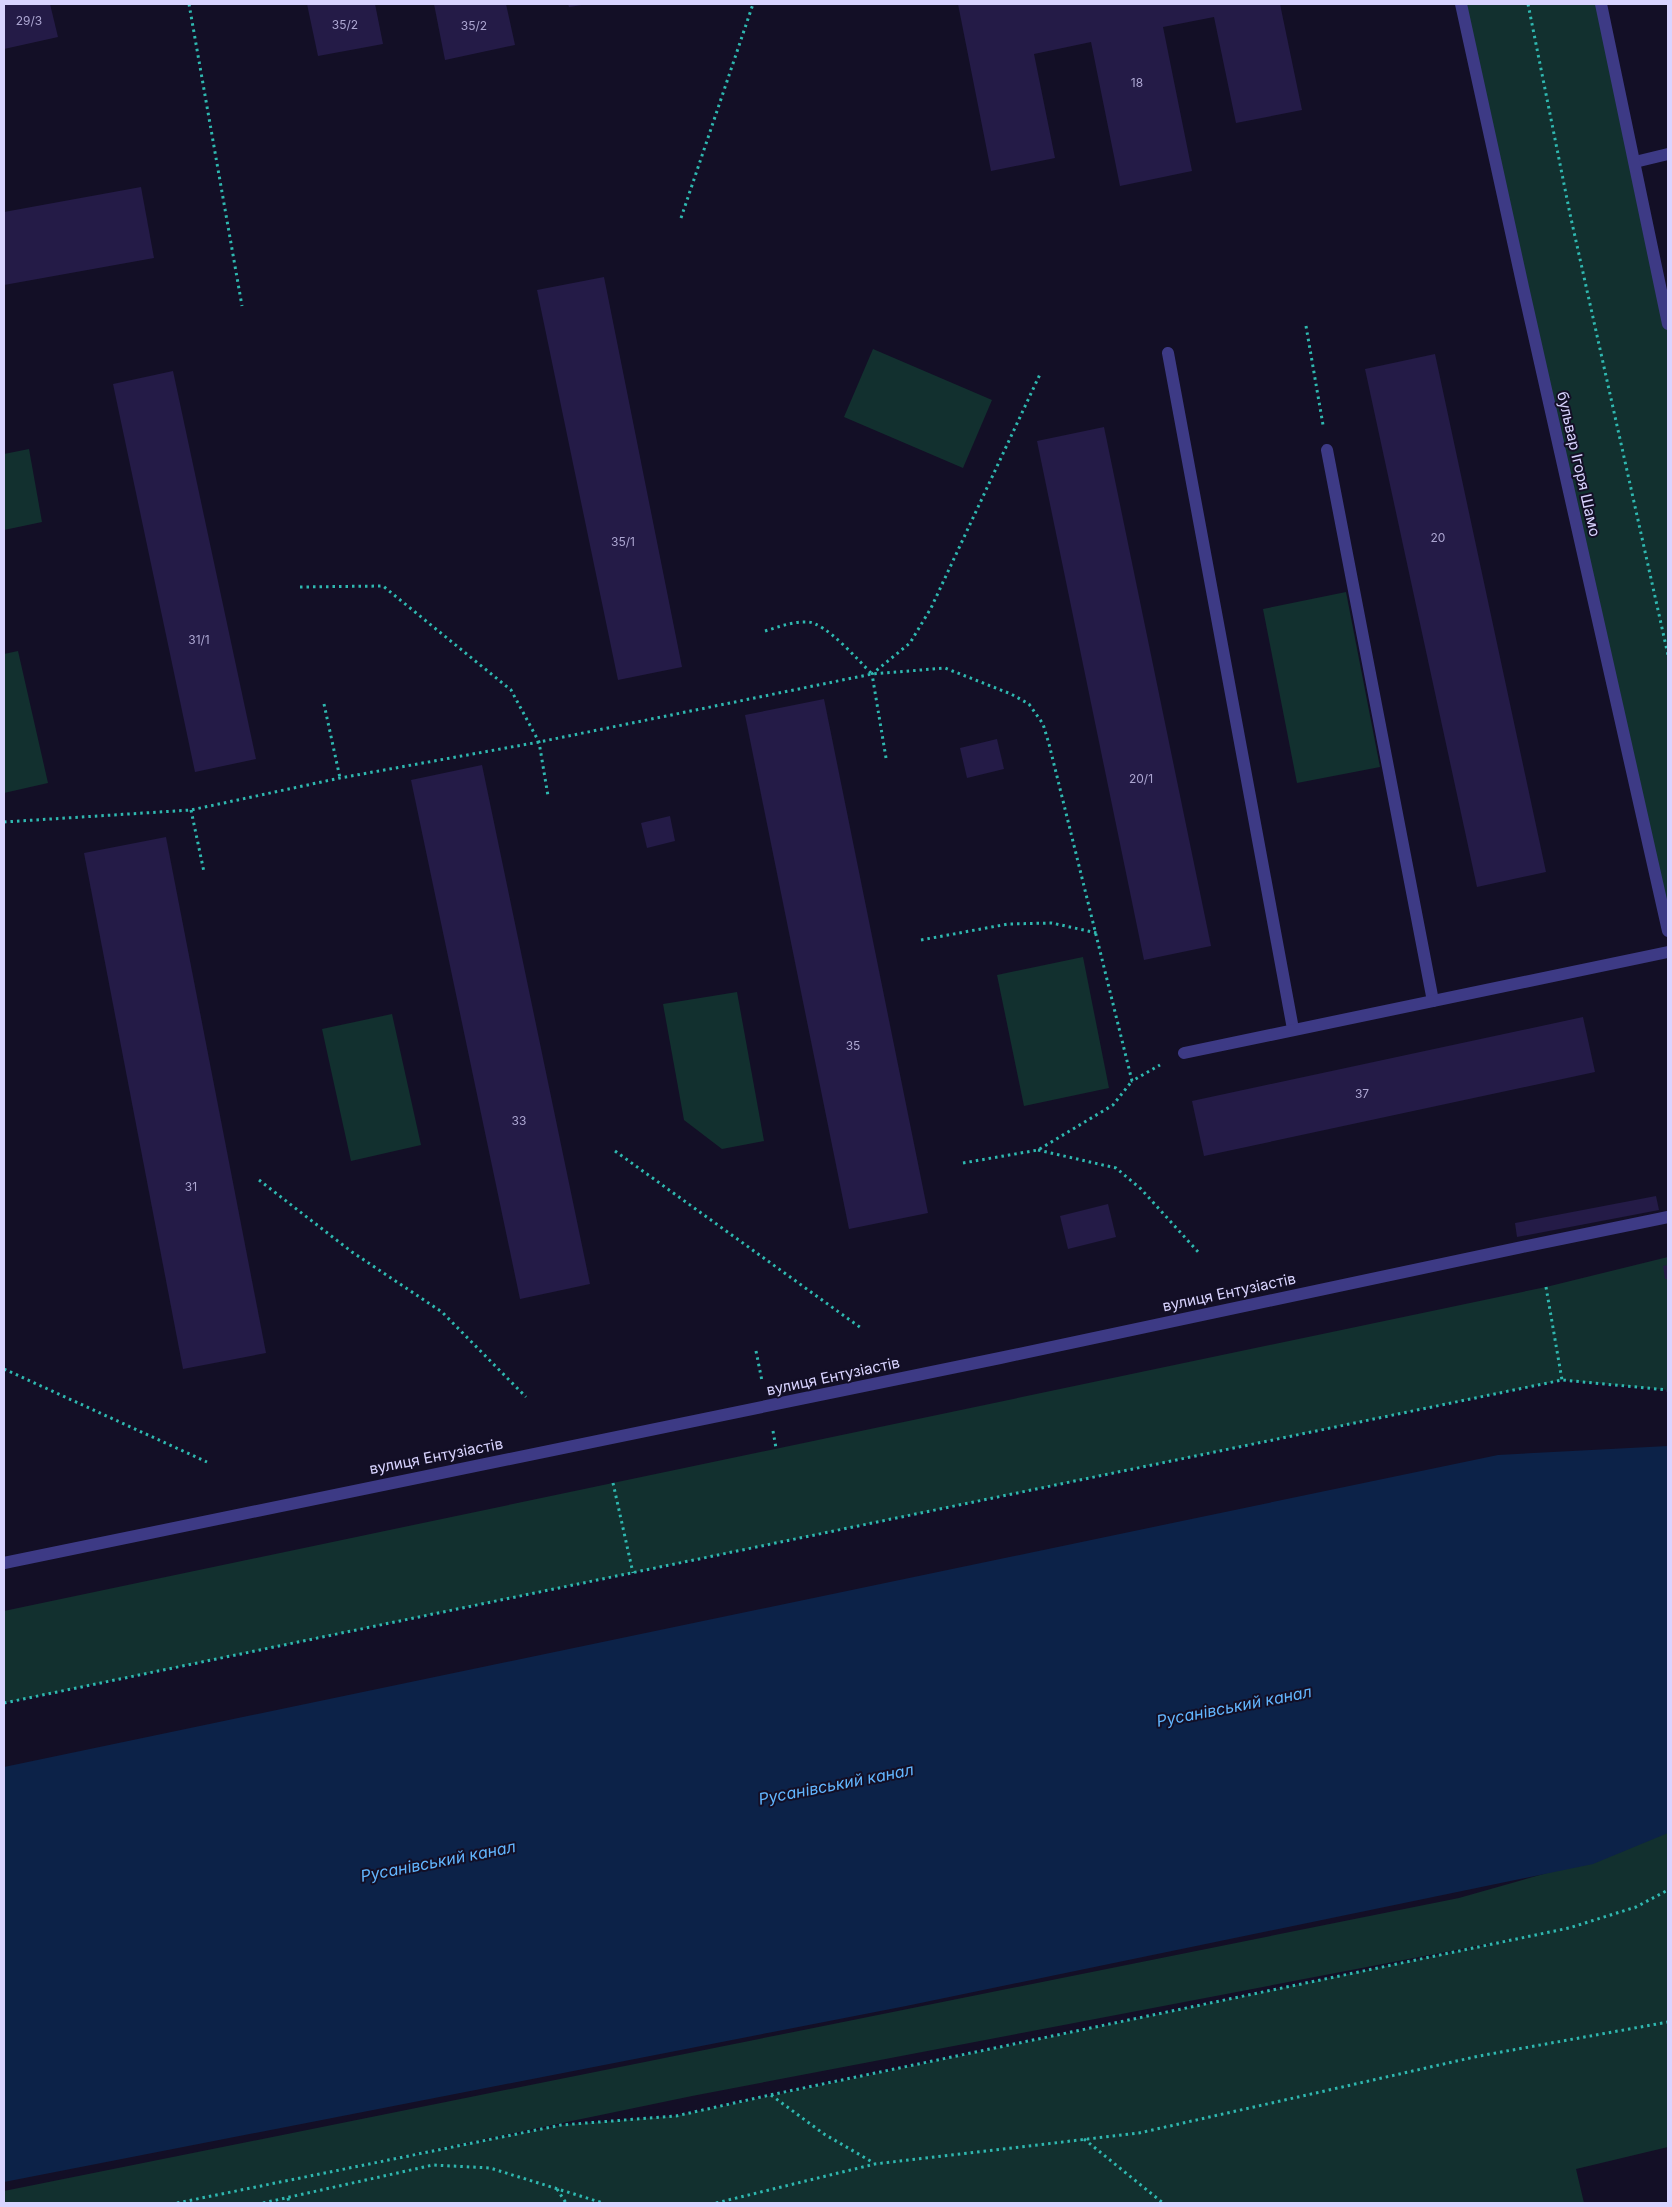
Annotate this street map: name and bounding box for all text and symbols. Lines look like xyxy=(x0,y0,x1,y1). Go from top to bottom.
house number: 29/3 xyxy=(16,13,42,28)
house number: 35/2 xyxy=(332,17,358,32)
house number: 35/2 xyxy=(461,18,487,33)
house number: 18 xyxy=(1131,75,1143,90)
street label: бульвар Ігоря Шамо xyxy=(1553,390,1605,538)
house number: 20 xyxy=(1431,530,1445,545)
house number: 35/1 xyxy=(611,534,635,549)
house number: 31/1 xyxy=(188,632,210,647)
house number: 20/1 xyxy=(1129,771,1153,786)
house number: 35 xyxy=(846,1038,860,1053)
house number: 37 xyxy=(1355,1086,1369,1101)
house number: 33 xyxy=(512,1113,526,1128)
house number: 31 xyxy=(185,1179,197,1194)
street label: вулиця Ентузіастів xyxy=(1161,1269,1297,1315)
street label: вулиця Ентузіастів xyxy=(765,1353,901,1399)
street label: вулиця Ентузіастів xyxy=(368,1434,504,1478)
water label: Русанівський канал xyxy=(1155,1681,1313,1731)
water label: Русанівський канал xyxy=(757,1759,915,1809)
water label: Русанівський канал xyxy=(359,1836,517,1886)

